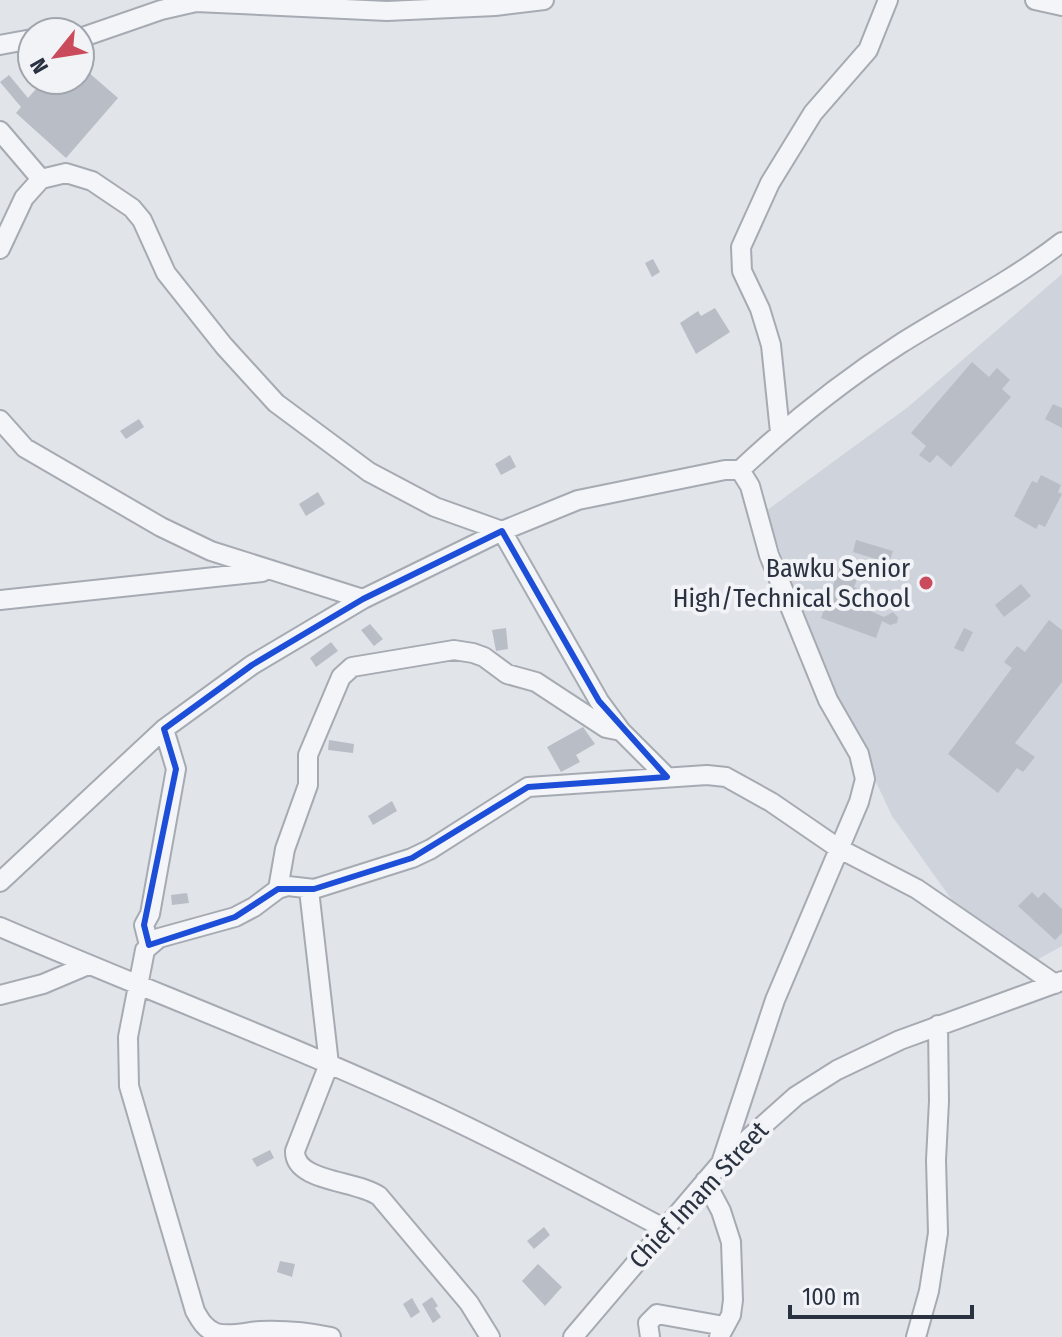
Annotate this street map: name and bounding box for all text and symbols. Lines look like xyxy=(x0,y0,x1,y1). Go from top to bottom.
north arrow xyxy=(16,16,96,96)
text: N xyxy=(24,53,54,78)
place label: Bawku Senior High/Technical School xyxy=(673,553,910,614)
marker: Bawku Senior High/Technical School xyxy=(917,574,935,592)
street label: Chief Imam Street xyxy=(623,1115,775,1275)
scale bar xyxy=(790,1269,972,1319)
text: 100 m xyxy=(802,1283,860,1311)

